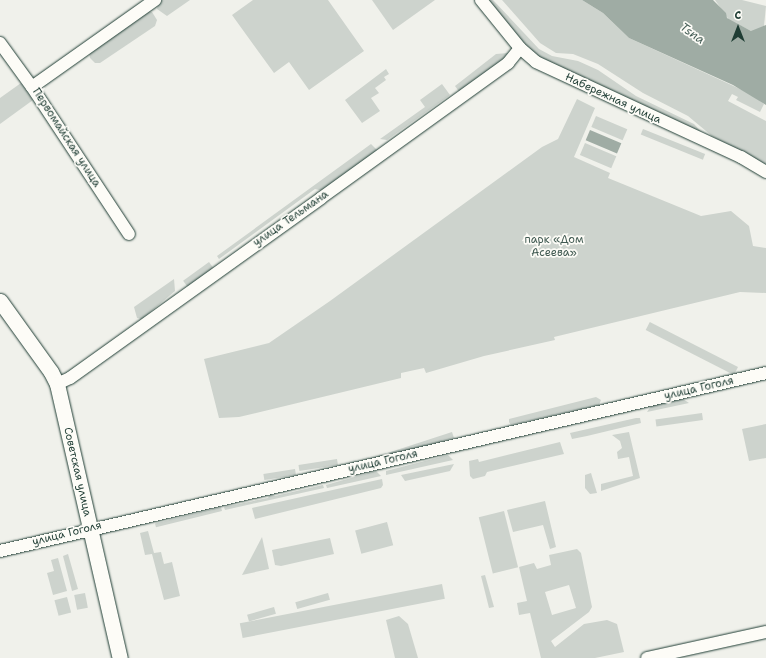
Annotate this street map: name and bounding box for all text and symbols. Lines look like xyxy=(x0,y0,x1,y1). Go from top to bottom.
north arrow xyxy=(718,8,758,48)
text: С xyxy=(735,8,741,23)
water label: Tsna xyxy=(677,20,707,48)
street label: Набережная улица xyxy=(563,71,663,127)
street label: Первомайская улица xyxy=(29,86,103,190)
street label: улица Тельмана xyxy=(251,188,331,250)
park label: парк «Дом Асеева» xyxy=(524,234,584,260)
street label: улица Гоголя xyxy=(663,375,735,403)
street label: Советская улица xyxy=(60,426,94,518)
street label: улица Гоголя xyxy=(347,448,419,476)
street label: улица Гоголя xyxy=(31,519,103,549)

